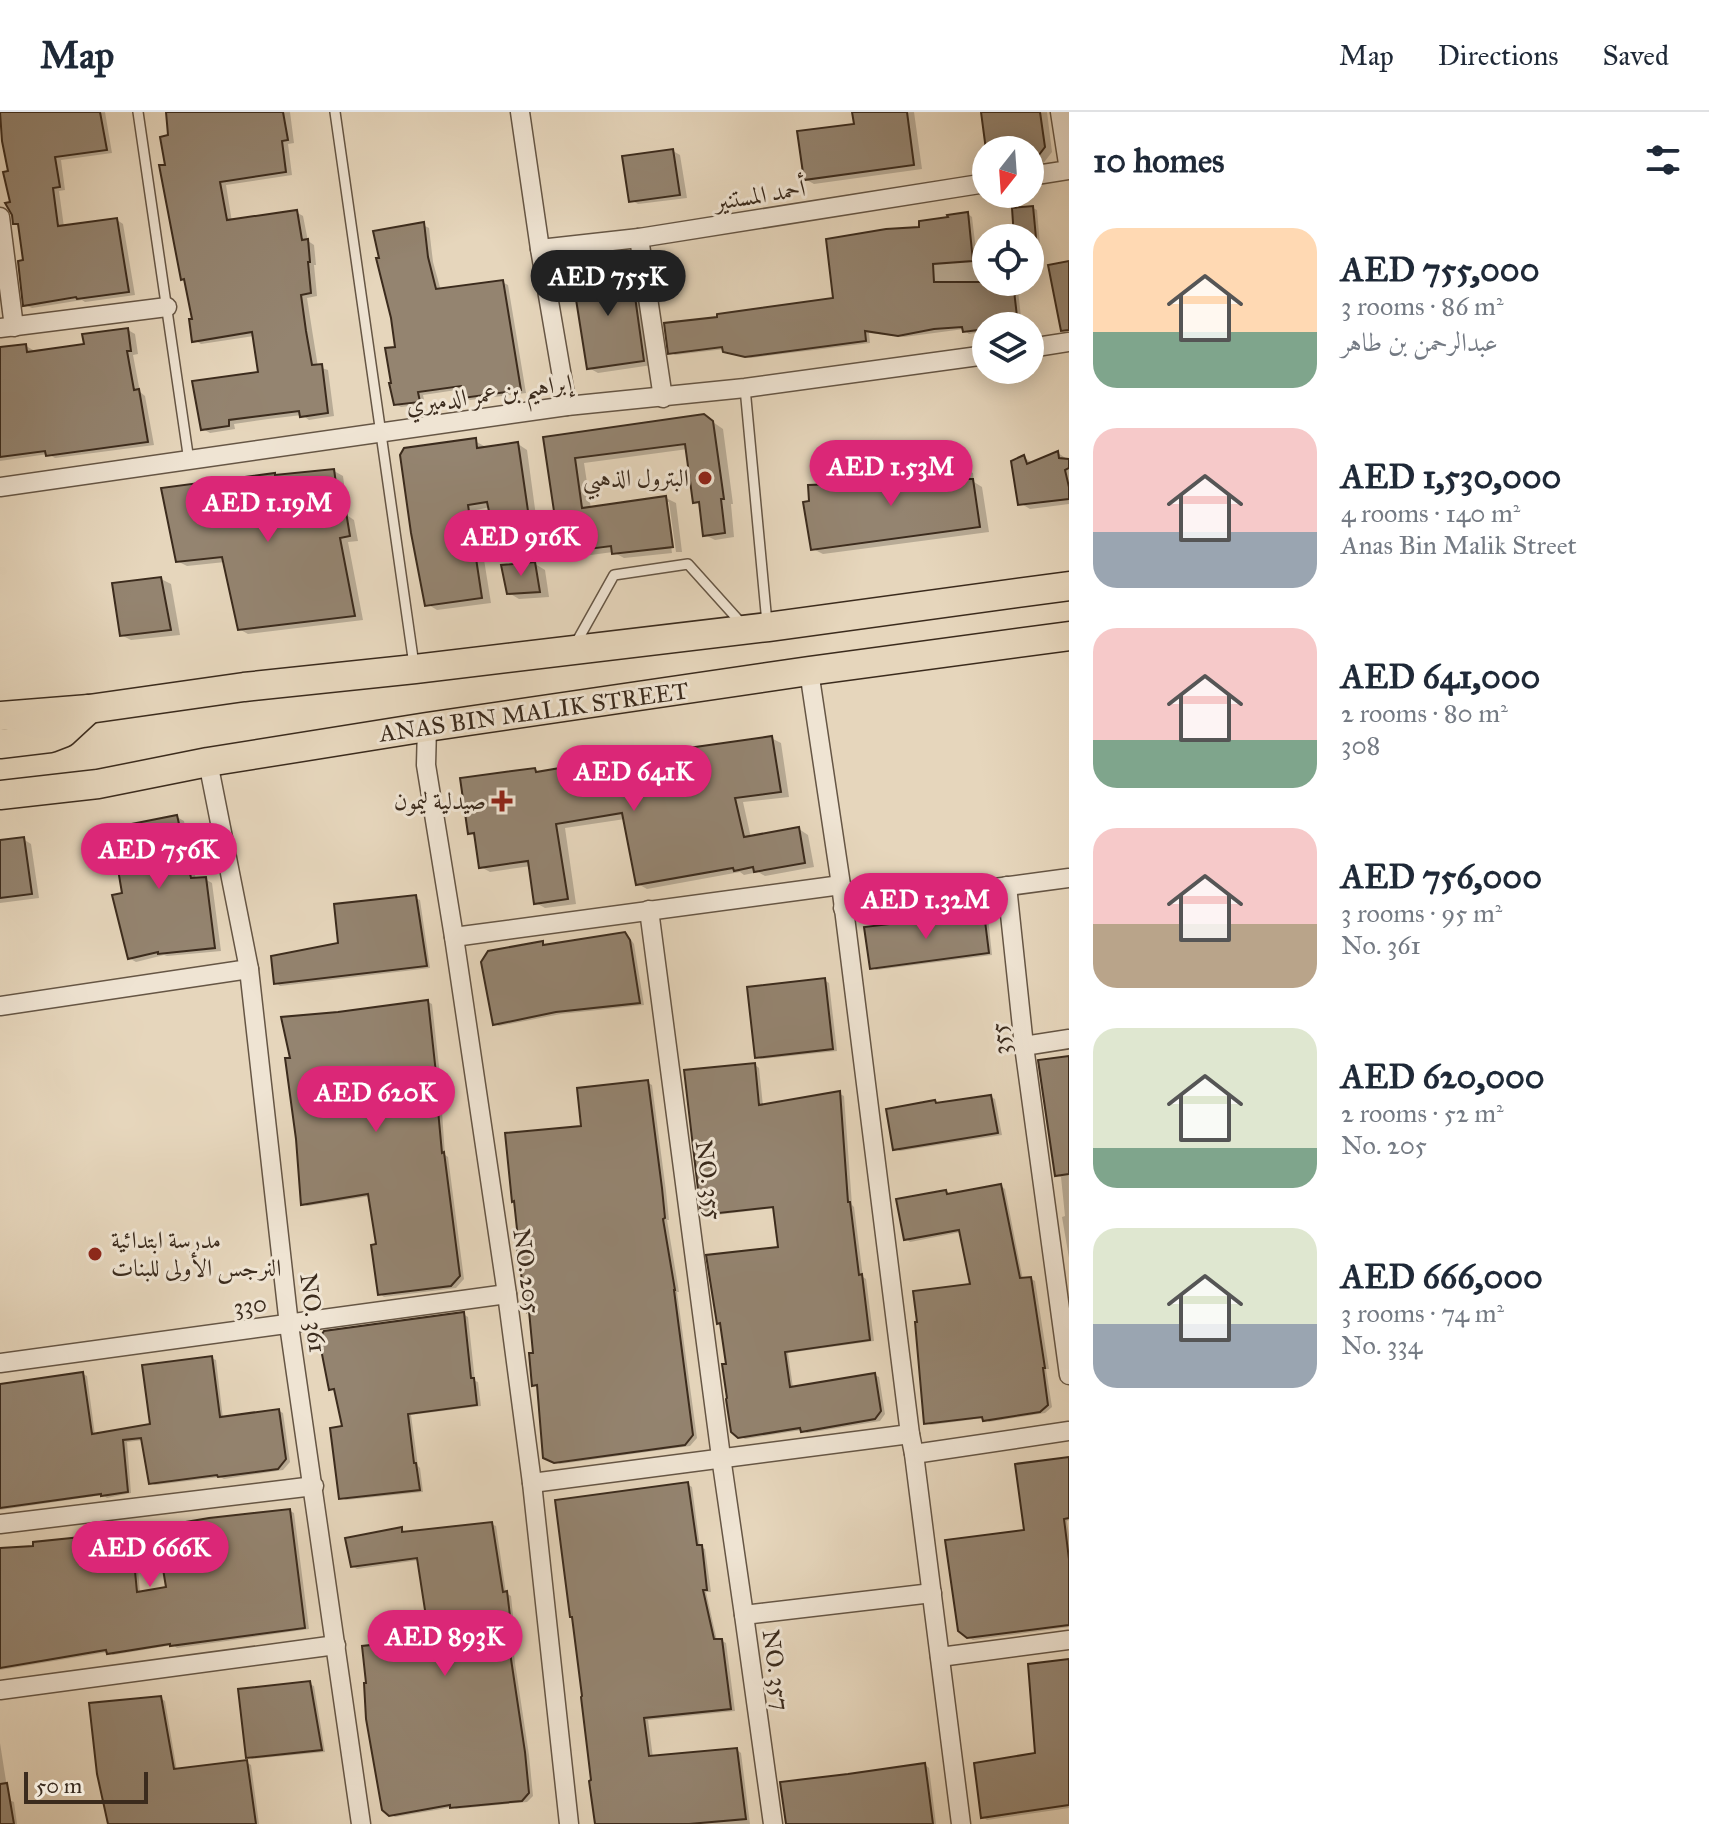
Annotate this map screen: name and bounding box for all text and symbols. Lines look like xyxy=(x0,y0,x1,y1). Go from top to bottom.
text: Map xyxy=(40,32,114,78)
text: Map xyxy=(1339,38,1394,73)
text: Directions xyxy=(1438,38,1559,73)
text: Saved xyxy=(1603,38,1669,73)
north arrow xyxy=(972,136,1044,208)
map controls xyxy=(972,136,1044,384)
icon: filters xyxy=(1641,138,1685,182)
text: 10 homes xyxy=(1093,140,1224,181)
street label: أحمد المستنير xyxy=(709,171,808,217)
button: locate xyxy=(972,224,1044,296)
text: AED 755,000 xyxy=(1341,249,1539,290)
pin: AED 755K xyxy=(525,250,691,318)
text: AED 755K xyxy=(549,260,667,292)
icon: home xyxy=(1157,260,1253,356)
text: 3 rooms · 86 m² xyxy=(1341,290,1504,322)
button: layers xyxy=(972,312,1044,384)
text: عبدالرحمن بن طاهر xyxy=(1341,326,1498,358)
street label: إبراهيم بن عمر الدميري xyxy=(404,367,577,429)
pin: AED 1.53M xyxy=(799,440,983,508)
text: AED 1.53M xyxy=(828,450,954,482)
text: AED 1,530,000 xyxy=(1341,456,1561,497)
icon: home xyxy=(1157,460,1253,556)
place label: البترول الذهبي xyxy=(583,463,689,500)
marker: البترول الذهبي xyxy=(696,469,714,487)
pin: AED 1.19M xyxy=(176,476,360,544)
text: AED 1.19M xyxy=(204,486,332,518)
text: 4 rooms · 140 m² xyxy=(1341,497,1520,529)
pin: AED 916K xyxy=(438,510,604,578)
text: AED 916K xyxy=(462,520,580,552)
text: Anas Bin Malik Street xyxy=(1341,529,1577,561)
text: AED 641,000 xyxy=(1341,656,1540,697)
icon: home xyxy=(1157,660,1253,756)
street label: ANAS BIN MALIK STREET xyxy=(376,675,691,749)
text: 2 rooms · 80 m² xyxy=(1341,697,1508,729)
text: 308 xyxy=(1341,729,1380,761)
pin: AED 641K xyxy=(551,745,717,813)
text: AED 641K xyxy=(575,755,693,787)
place label: صيدلية ليمون xyxy=(394,786,486,816)
marker: صيدلية ليمون xyxy=(493,792,511,810)
pin: AED 756K xyxy=(76,823,242,891)
text: AED 756K xyxy=(99,833,219,865)
text: AED 756,000 xyxy=(1341,856,1542,897)
icon: home xyxy=(1157,860,1253,956)
pin: AED 1.32M xyxy=(834,873,1018,941)
text: AED 1.32M xyxy=(862,883,990,915)
text: 3 rooms · 95 m² xyxy=(1341,897,1502,929)
text: No. 361 xyxy=(1341,929,1421,961)
street label: 355 xyxy=(983,1021,1017,1057)
text: AED 620,000 xyxy=(1341,1056,1545,1097)
icon: home xyxy=(1157,1060,1253,1156)
pin: AED 620K xyxy=(293,1066,459,1134)
text: AED 620K xyxy=(315,1076,437,1108)
text: 2 rooms · 52 m² xyxy=(1341,1097,1504,1129)
text: No. 205 xyxy=(1341,1129,1427,1161)
street label: NO. 355 xyxy=(689,1138,729,1222)
place label: مدرسة ابتدائية النرجس الأولى للبنات xyxy=(111,1225,282,1284)
street label: NO. 205 xyxy=(506,1227,548,1315)
marker: مدرسة ابتدائية النرجس الأولى للبنات xyxy=(86,1245,104,1263)
text: AED 666,000 xyxy=(1341,1256,1543,1297)
icon: home xyxy=(1157,1260,1253,1356)
street label: NO. 361 xyxy=(293,1272,333,1354)
street label: 330 xyxy=(231,1288,269,1322)
text: 3 rooms · 74 m² xyxy=(1341,1297,1504,1329)
text: No. 334 xyxy=(1341,1329,1422,1361)
pin: AED 666K xyxy=(67,1521,233,1589)
text: AED 666K xyxy=(90,1531,210,1563)
pin: AED 893K xyxy=(362,1610,528,1678)
text: AED 893K xyxy=(386,1620,504,1652)
street label: NO. 357 xyxy=(755,1627,797,1713)
scale bar xyxy=(24,1768,148,1804)
text: 50 m xyxy=(36,1772,82,1799)

